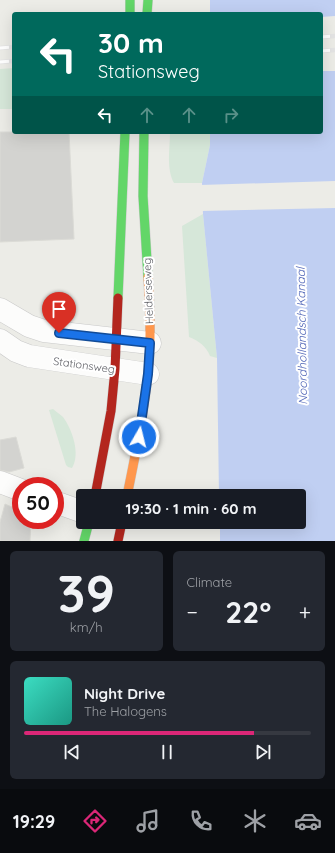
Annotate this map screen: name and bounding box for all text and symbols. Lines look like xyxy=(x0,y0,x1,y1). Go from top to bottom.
text: 30 m xyxy=(98,25,164,60)
icon: left xyxy=(32,28,84,80)
text: Stationsweg xyxy=(98,60,200,83)
icon: left xyxy=(94,104,116,126)
icon: ahead xyxy=(136,104,158,126)
icon: ahead xyxy=(178,104,200,126)
icon: right xyxy=(220,104,242,126)
street label: Helderseweg xyxy=(140,258,156,324)
water label: Noordhollandsch Kanaal xyxy=(293,266,310,405)
pin xyxy=(42,292,76,333)
icon: arrive xyxy=(48,298,70,320)
street label: Stationsweg xyxy=(52,354,116,376)
position arrow xyxy=(118,416,160,458)
speed limit sign: 50 xyxy=(12,477,64,529)
text: 19:30 · 1 min · 60 m xyxy=(125,499,257,518)
text: 39 xyxy=(58,560,115,625)
text: Climate xyxy=(187,574,232,590)
text: 22° xyxy=(225,593,271,631)
text: − xyxy=(187,598,198,626)
text: + xyxy=(299,598,311,626)
text: km/h xyxy=(70,619,103,635)
text: Night Drive xyxy=(84,684,165,703)
text: The Halogens xyxy=(84,703,167,719)
icon: previous xyxy=(61,741,83,763)
icon: pause xyxy=(156,741,178,763)
icon: next xyxy=(252,741,274,763)
icon: directions xyxy=(81,807,109,835)
icon: music xyxy=(134,807,162,835)
icon: phone xyxy=(187,807,215,835)
icon: climate xyxy=(241,807,269,835)
icon: car xyxy=(294,807,322,835)
text: 19:29 xyxy=(13,810,55,833)

